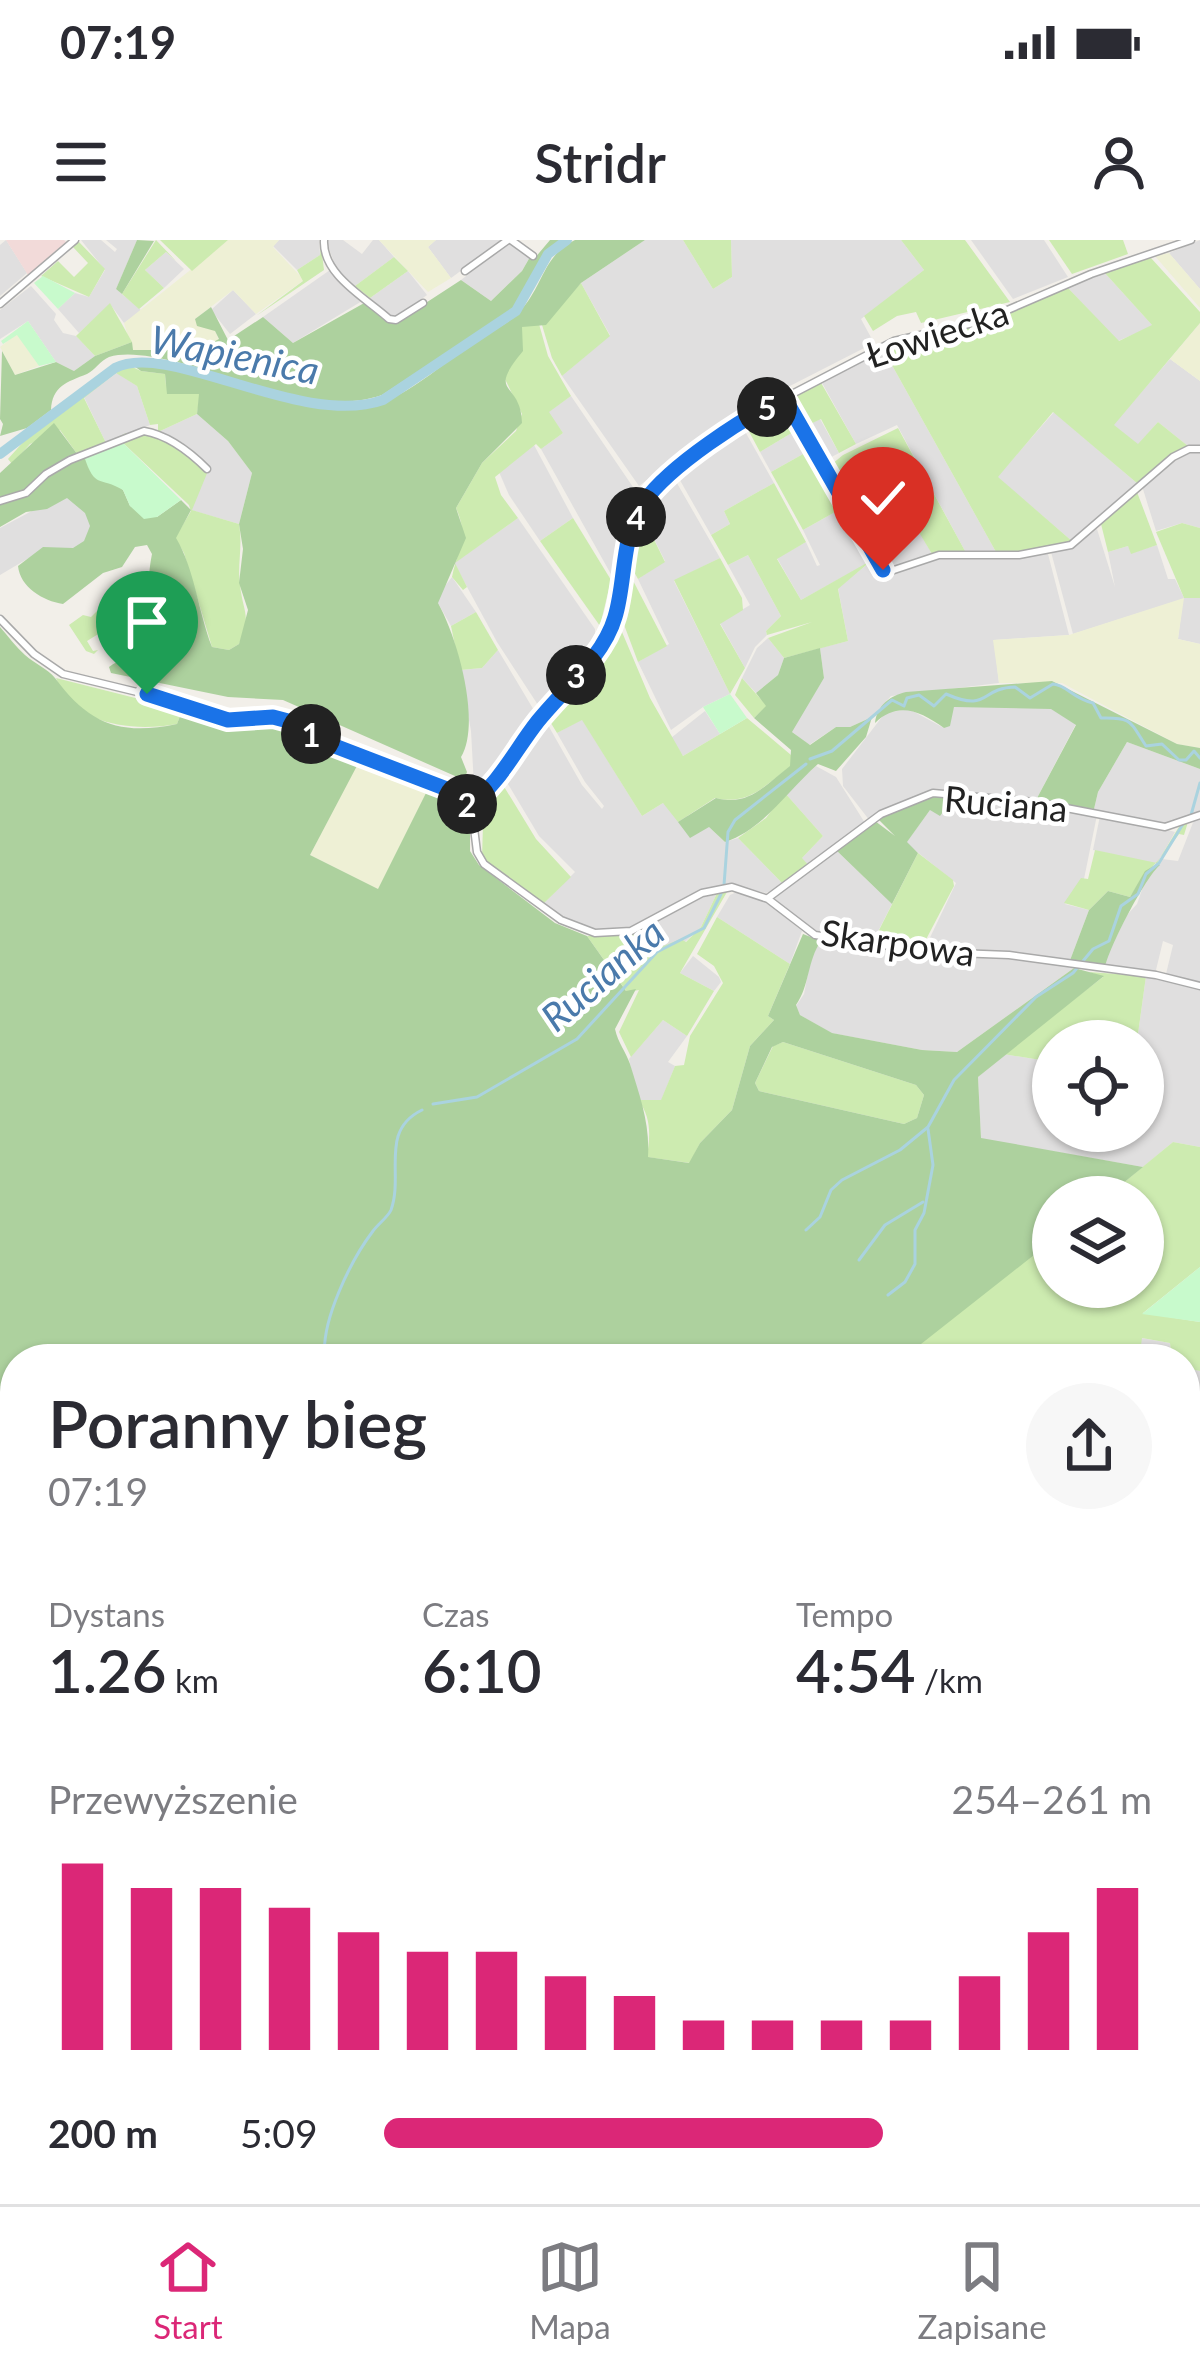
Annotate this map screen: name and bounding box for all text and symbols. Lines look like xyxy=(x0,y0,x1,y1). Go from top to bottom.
text: 07:19 xyxy=(60,15,176,69)
icon: menu xyxy=(48,129,114,195)
icon: person xyxy=(1086,129,1152,195)
text: Stridr xyxy=(534,130,666,195)
street label: Łowiecka xyxy=(860,289,1014,377)
water label: Wapienica xyxy=(147,315,323,393)
pin: 5 xyxy=(737,377,797,437)
text: 5 xyxy=(757,387,777,427)
pin xyxy=(832,447,934,570)
icon: check xyxy=(850,465,916,531)
pin: 4 xyxy=(606,487,666,547)
text: 4 xyxy=(626,497,646,537)
pin xyxy=(96,571,198,694)
icon: arrive xyxy=(114,589,180,655)
pin: 3 xyxy=(546,645,606,705)
text: 3 xyxy=(566,655,586,695)
pin: 1 xyxy=(281,704,341,764)
text: 1 xyxy=(301,714,321,754)
pin: 2 xyxy=(437,774,497,834)
street label: Ruciana xyxy=(943,776,1069,830)
text: 2 xyxy=(457,784,477,824)
water label: Rucianka xyxy=(531,908,673,1040)
street label: Skarpowa xyxy=(818,909,978,975)
map controls xyxy=(1032,1020,1164,1308)
button: locate xyxy=(1032,1020,1164,1152)
button: layers xyxy=(1032,1176,1164,1308)
text: Poranny bieg xyxy=(48,1383,427,1462)
button: share xyxy=(1026,1383,1152,1509)
text: 07:19 xyxy=(48,1468,148,1514)
text: Dystans xyxy=(48,1594,165,1634)
text: Czas xyxy=(422,1594,490,1634)
text: Tempo xyxy=(796,1594,893,1634)
text: 1.26 xyxy=(48,1634,167,1706)
text: 6:10 xyxy=(422,1634,542,1706)
text: 4:54 xyxy=(796,1634,916,1706)
text: km xyxy=(167,1660,219,1700)
text: /km xyxy=(916,1660,983,1700)
text: Przewyższenie xyxy=(48,1776,298,1822)
text: 254–261 m xyxy=(952,1776,1152,1822)
text: 200 m xyxy=(48,2110,158,2156)
text: 5:09 xyxy=(240,2110,318,2156)
tab: Start xyxy=(153,2234,223,2346)
tab: Mapa xyxy=(529,2234,611,2346)
tab: Zapisane xyxy=(918,2234,1047,2346)

